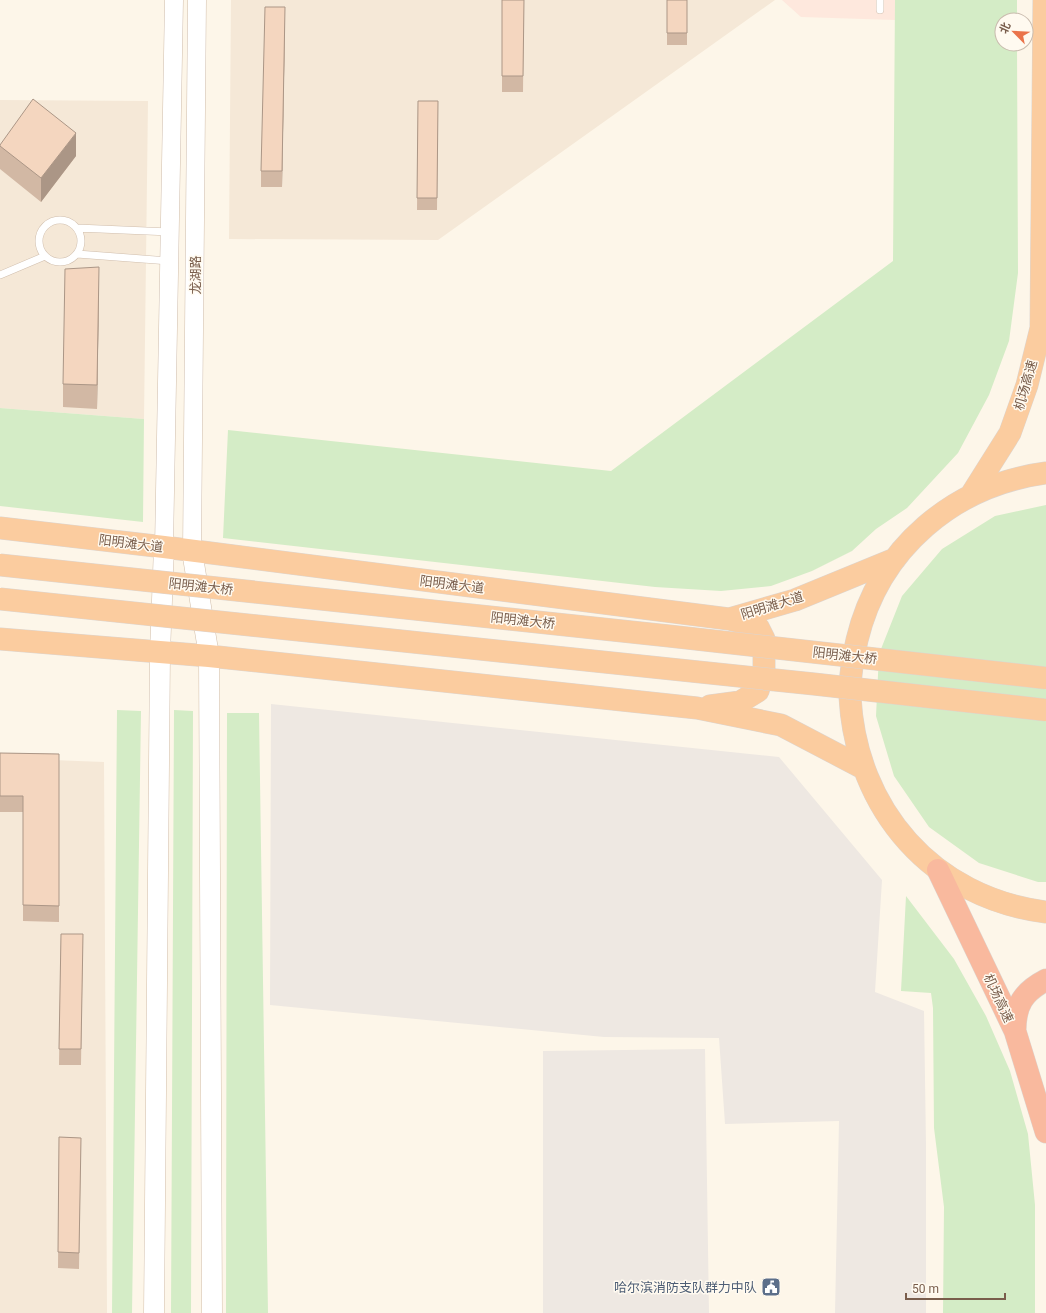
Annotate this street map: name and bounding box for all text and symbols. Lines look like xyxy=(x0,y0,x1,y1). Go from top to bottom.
north arrow xyxy=(994,12,1034,52)
text: 北 xyxy=(997,20,1013,36)
street label: 龙湖路 xyxy=(188,255,203,295)
street label: 机场高速 xyxy=(1011,358,1040,412)
street label: 阳明滩大道 xyxy=(98,532,164,555)
street label: 阳明滩大道 xyxy=(419,573,485,596)
street label: 阳明滩大桥 xyxy=(168,576,234,597)
street label: 阳明滩大道 xyxy=(739,589,805,622)
street label: 阳明滩大桥 xyxy=(490,610,556,631)
street label: 阳明滩大桥 xyxy=(812,645,878,666)
street label: 机场高速 xyxy=(981,971,1016,1025)
scale bar xyxy=(906,1275,1005,1301)
public building icon: 哈尔滨消防支队群力中队 xyxy=(760,1276,782,1298)
place label: 哈尔滨消防支队群力中队 xyxy=(614,1280,757,1295)
text: 50 m xyxy=(912,1282,939,1296)

